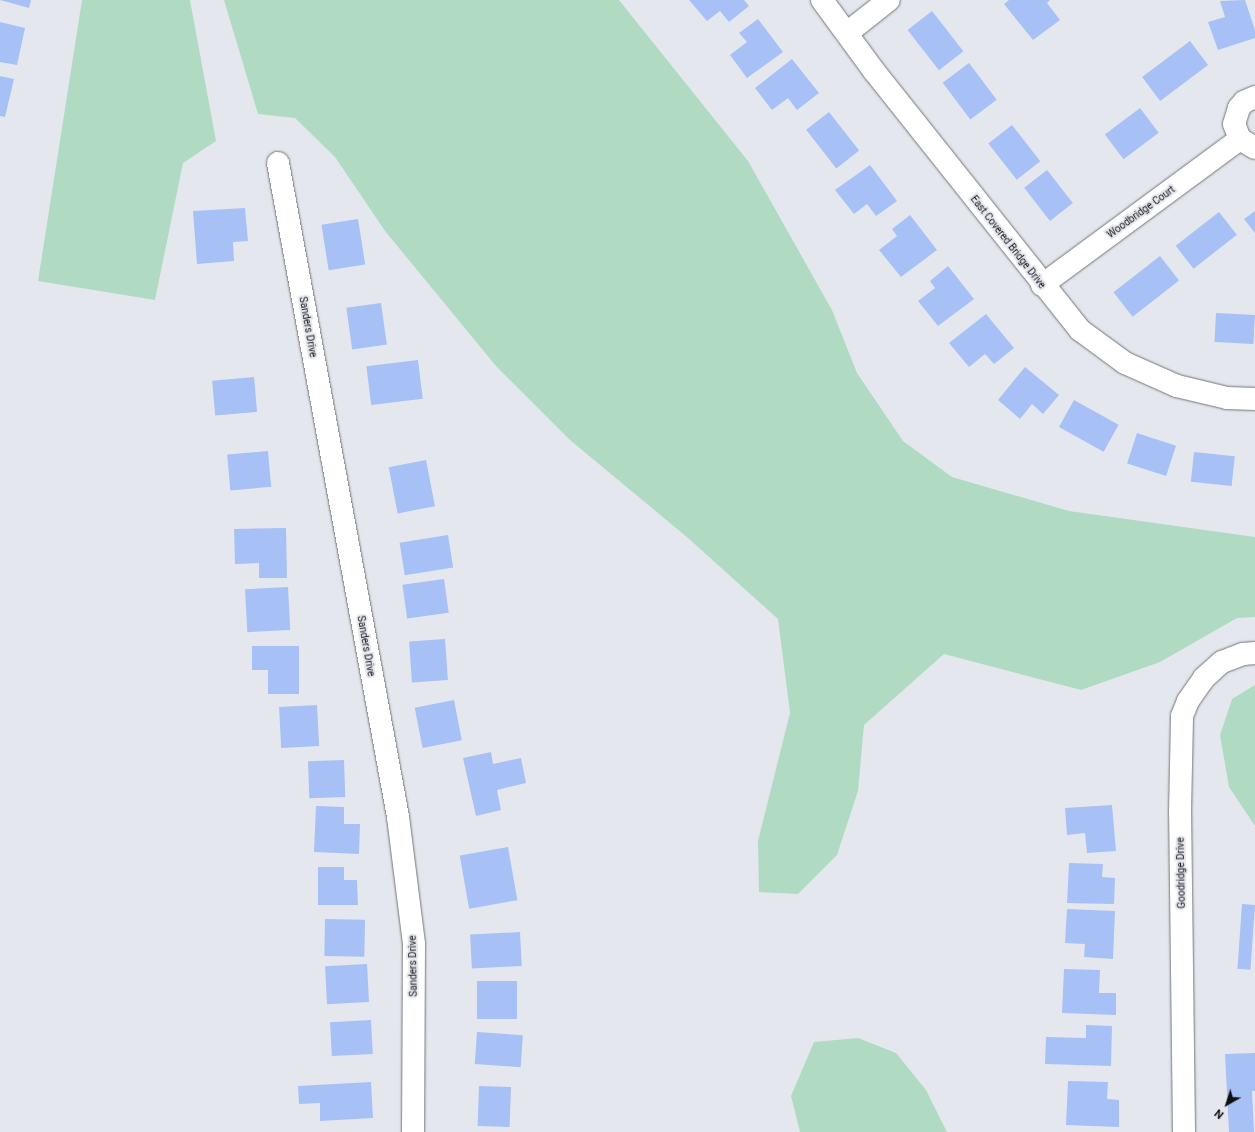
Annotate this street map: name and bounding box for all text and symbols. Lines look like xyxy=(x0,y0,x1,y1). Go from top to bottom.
street label: Woodbridge Court xyxy=(1105,183,1177,241)
street label: East Covered Bridge Drive xyxy=(968,193,1048,291)
street label: Sanders Drive xyxy=(297,296,319,358)
street label: Sanders Drive xyxy=(355,615,377,677)
street label: Goodridge Drive xyxy=(1174,837,1188,909)
street label: Sanders Drive xyxy=(406,935,420,997)
north arrow xyxy=(1207,1084,1247,1124)
text: N xyxy=(1212,1106,1226,1121)

